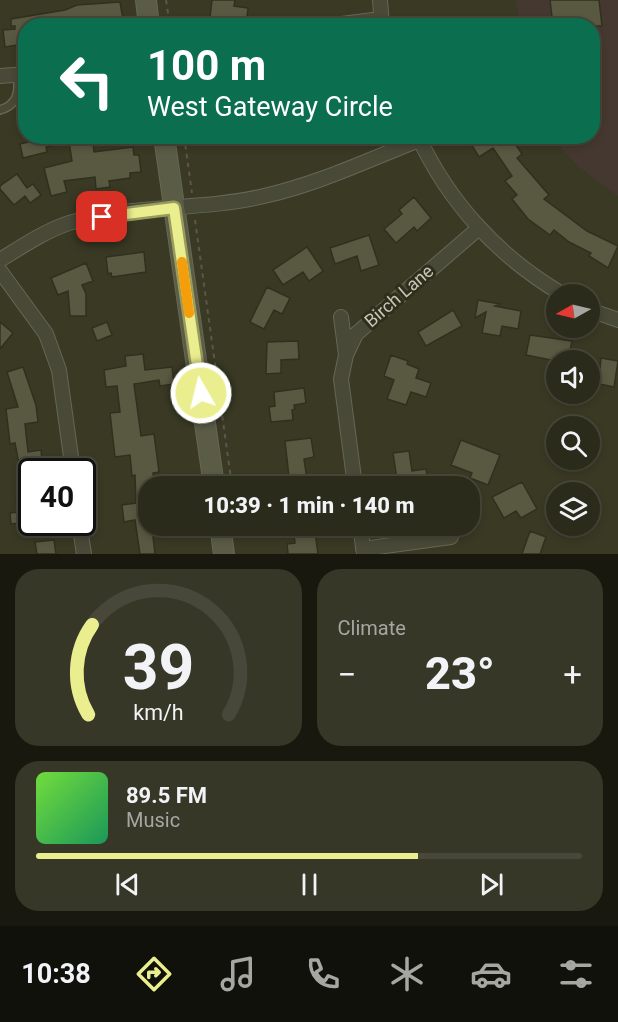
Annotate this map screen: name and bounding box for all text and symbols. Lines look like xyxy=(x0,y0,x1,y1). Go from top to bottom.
text: 100 m xyxy=(147,41,266,90)
icon: left xyxy=(48,42,126,120)
text: West Gateway Circle xyxy=(147,91,393,123)
pin xyxy=(76,191,127,242)
icon: arrive xyxy=(85,200,118,233)
street label: Birch Lane xyxy=(360,260,437,331)
north arrow xyxy=(546,284,600,338)
map controls xyxy=(546,284,600,536)
button: sound xyxy=(546,350,600,404)
position arrow xyxy=(169,361,233,425)
button: search xyxy=(546,416,600,470)
speed limit sign: 40 xyxy=(18,458,96,536)
button: layers xyxy=(546,482,600,536)
text: 10:39 · 1 min · 140 m xyxy=(204,493,414,518)
text: Climate xyxy=(338,616,406,640)
text: 39 xyxy=(122,631,194,704)
text: 23° xyxy=(425,647,495,700)
text: − xyxy=(338,655,356,694)
text: + xyxy=(563,655,582,694)
text: km/h xyxy=(133,700,183,725)
text: 89.5 FM xyxy=(126,783,207,808)
text: Music xyxy=(126,808,180,832)
icon: previous xyxy=(111,868,144,901)
icon: pause xyxy=(293,868,326,901)
icon: next xyxy=(475,868,508,901)
icon: directions xyxy=(133,953,175,995)
icon: music xyxy=(217,953,259,995)
icon: phone xyxy=(302,953,344,995)
icon: climate xyxy=(386,953,428,995)
icon: car xyxy=(470,953,512,995)
icon: filters xyxy=(555,953,597,995)
text: 10:38 xyxy=(21,958,91,990)

